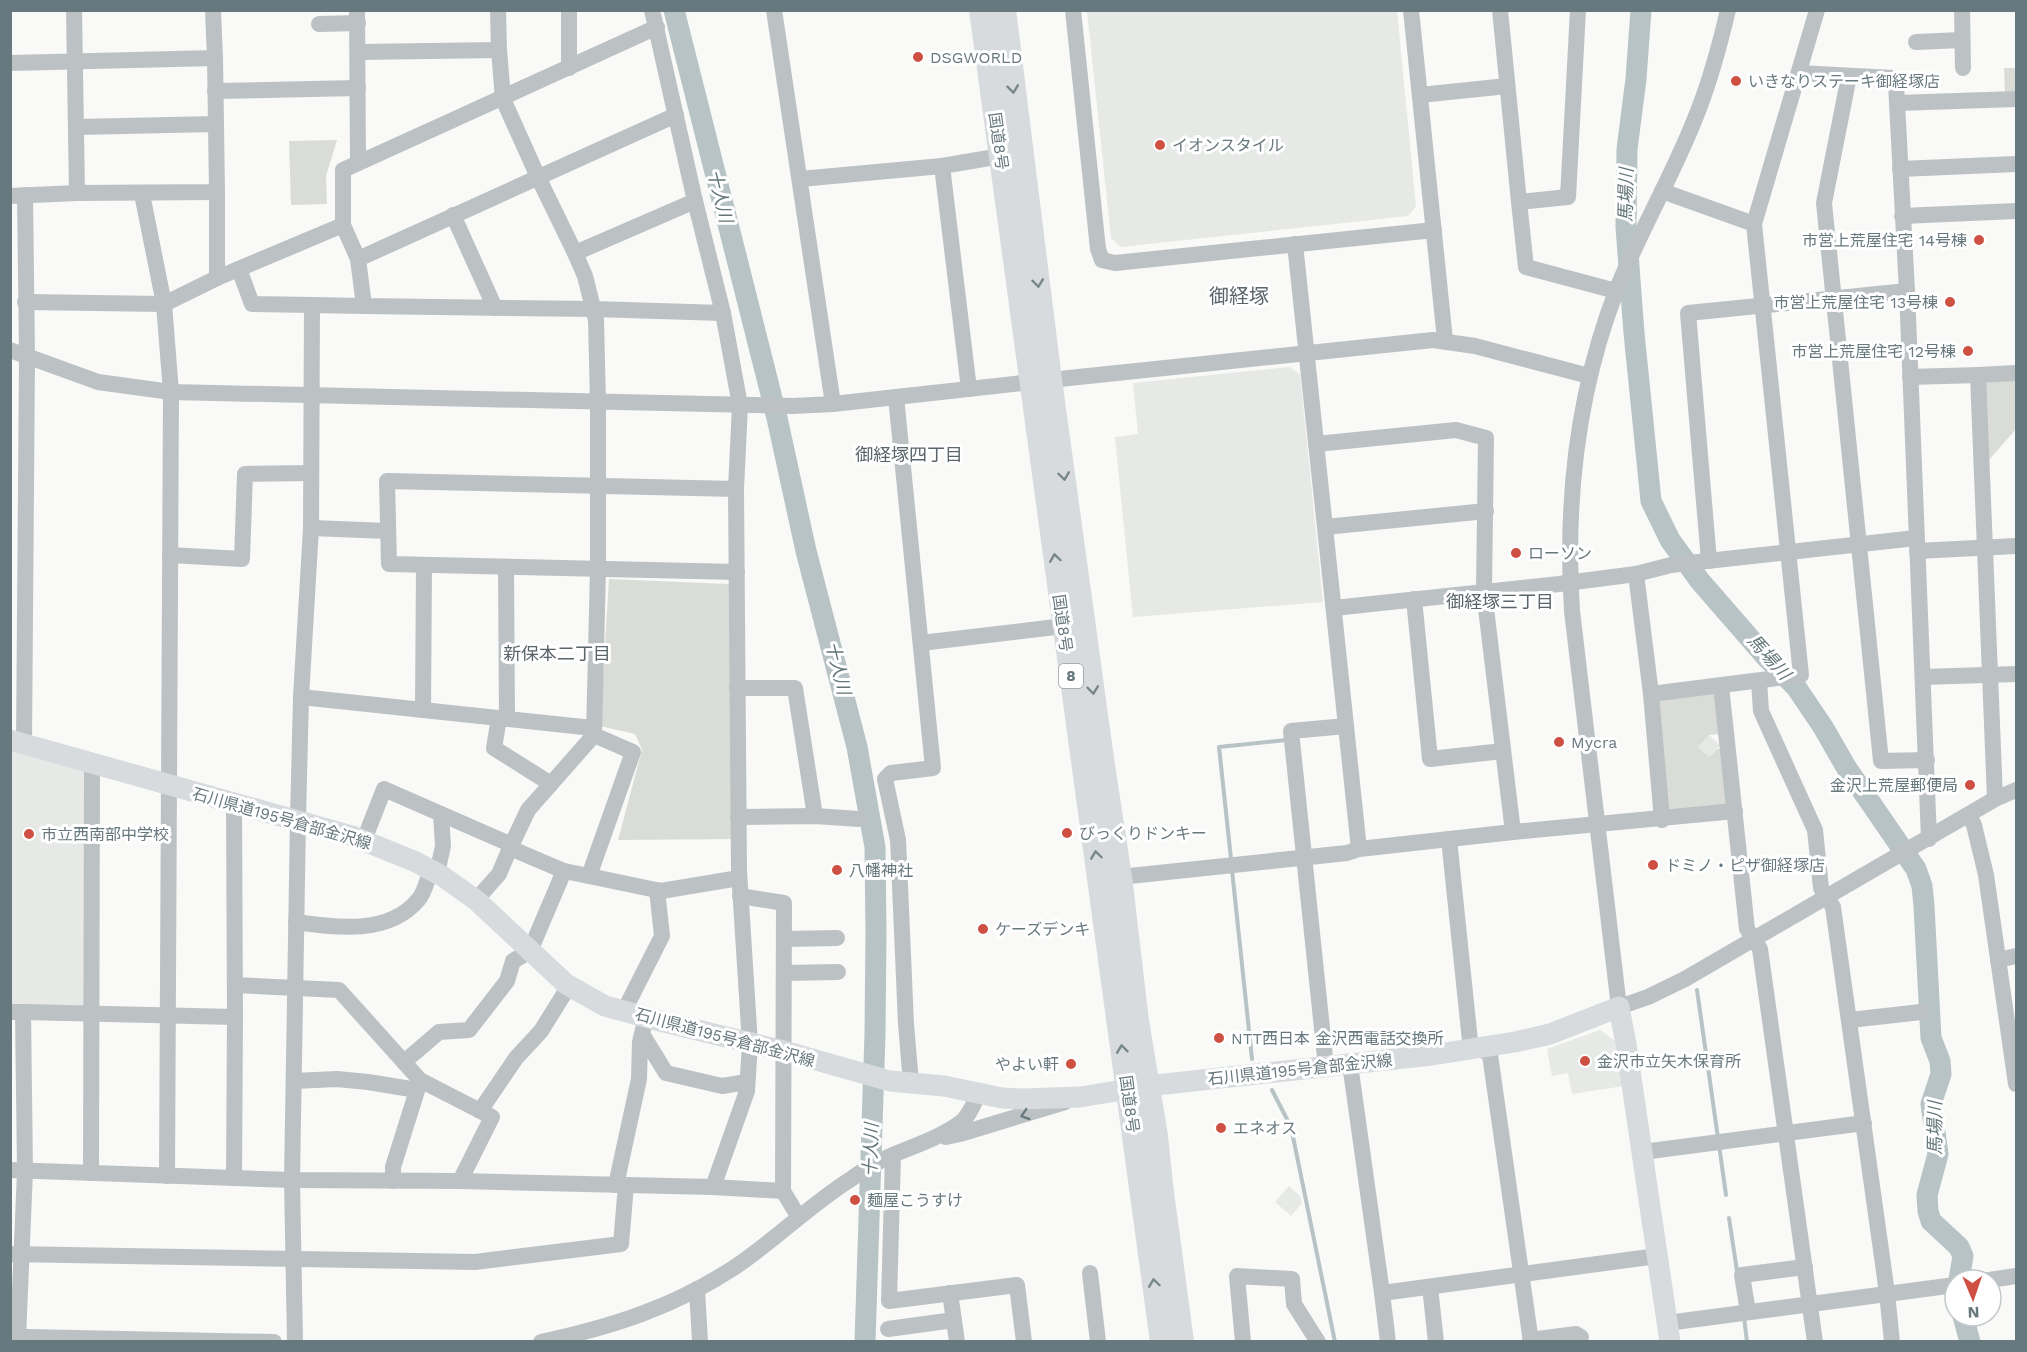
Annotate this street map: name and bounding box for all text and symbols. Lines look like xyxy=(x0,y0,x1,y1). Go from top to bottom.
place label: DSGWORLD xyxy=(930,48,1022,67)
marker: DSGWORLD xyxy=(911,50,925,64)
place label: いきなりステーキ御経塚店 xyxy=(1748,72,1940,91)
marker: いきなりステーキ御経塚店 xyxy=(1729,74,1743,88)
one-way arrow xyxy=(1006,85,1018,94)
street label: 国道8号 xyxy=(985,111,1012,171)
place label: イオンスタイル xyxy=(1172,136,1284,155)
marker: イオンスタイル xyxy=(1153,138,1167,152)
water label: 馬場川 xyxy=(1615,166,1637,222)
water label: 十人川 xyxy=(704,167,738,227)
place label: 市営上荒屋住宅 14号棟 xyxy=(1802,231,1967,250)
marker: 市営上荒屋住宅 14号棟 xyxy=(1972,233,1986,247)
one-way arrow xyxy=(1031,278,1043,287)
district label: 御経塚 xyxy=(1209,284,1269,308)
place label: 市営上荒屋住宅 13号棟 xyxy=(1773,293,1938,312)
marker: 市営上荒屋住宅 13号棟 xyxy=(1943,295,1957,309)
place label: 市営上荒屋住宅 12号棟 xyxy=(1791,342,1956,361)
marker: 市営上荒屋住宅 12号棟 xyxy=(1961,344,1975,358)
district label: 御経塚四丁目 xyxy=(855,444,963,465)
one-way arrow xyxy=(1057,472,1069,481)
place label: ローソン xyxy=(1528,544,1592,563)
marker: ローソン xyxy=(1509,546,1523,560)
one-way arrow xyxy=(1049,554,1061,563)
district label: 御経塚三丁目 xyxy=(1446,591,1554,612)
street label: 国道8号 xyxy=(1049,593,1076,653)
water label: 馬場川 xyxy=(1744,630,1797,685)
water label: 十人川 xyxy=(822,639,856,699)
district label: 新保本二丁目 xyxy=(503,643,611,664)
road number: 8 xyxy=(1059,664,1083,688)
one-way arrow xyxy=(1086,686,1098,695)
place label: Mycra xyxy=(1571,733,1617,752)
marker: Mycra xyxy=(1552,735,1566,749)
place label: 金沢上荒屋郵便局 xyxy=(1830,776,1958,795)
marker: 金沢上荒屋郵便局 xyxy=(1963,778,1977,792)
street label: 石川県道195号倉部金沢線 xyxy=(190,784,374,853)
place label: びっくりドンキー xyxy=(1079,824,1207,843)
place label: 市立西南部中学校 xyxy=(41,825,169,844)
marker: びっくりドンキー xyxy=(1060,826,1074,840)
marker: 市立西南部中学校 xyxy=(22,827,36,841)
one-way arrow xyxy=(1091,851,1103,860)
place label: ドミノ・ピザ御経塚店 xyxy=(1665,856,1825,875)
marker: ドミノ・ピザ御経塚店 xyxy=(1646,858,1660,872)
place label: 八幡神社 xyxy=(849,861,913,880)
marker: 八幡神社 xyxy=(830,863,844,877)
place label: ケーズデンキ xyxy=(995,920,1090,939)
marker: ケーズデンキ xyxy=(976,922,990,936)
street label: 石川県道195号倉部金沢線 xyxy=(633,1004,817,1071)
place label: NTT西日本 金沢西電話交換所 xyxy=(1231,1029,1444,1048)
marker: NTT西日本 金沢西電話交換所 xyxy=(1212,1031,1226,1045)
one-way arrow xyxy=(1117,1044,1129,1053)
street label: 石川県道195号倉部金沢線 xyxy=(1207,1050,1393,1089)
place label: 金沢市立矢木保育所 xyxy=(1597,1052,1741,1071)
marker: 金沢市立矢木保育所 xyxy=(1578,1054,1592,1068)
place label: やよい軒 xyxy=(995,1055,1059,1074)
marker: やよい軒 xyxy=(1064,1057,1078,1071)
street label: 国道8号 xyxy=(1116,1074,1143,1134)
water label: 馬場川 xyxy=(1924,1099,1945,1155)
one-way arrow xyxy=(1020,1108,1031,1120)
place label: エネオス xyxy=(1233,1119,1297,1138)
water label: 十人川 xyxy=(859,1121,882,1177)
marker: エネオス xyxy=(1214,1121,1228,1135)
place label: 麺屋こうすけ xyxy=(867,1191,963,1210)
marker: 麺屋こうすけ xyxy=(848,1193,862,1207)
north arrow xyxy=(1943,1268,2003,1328)
one-way arrow xyxy=(1149,1279,1161,1288)
text: N xyxy=(1967,1303,1980,1322)

